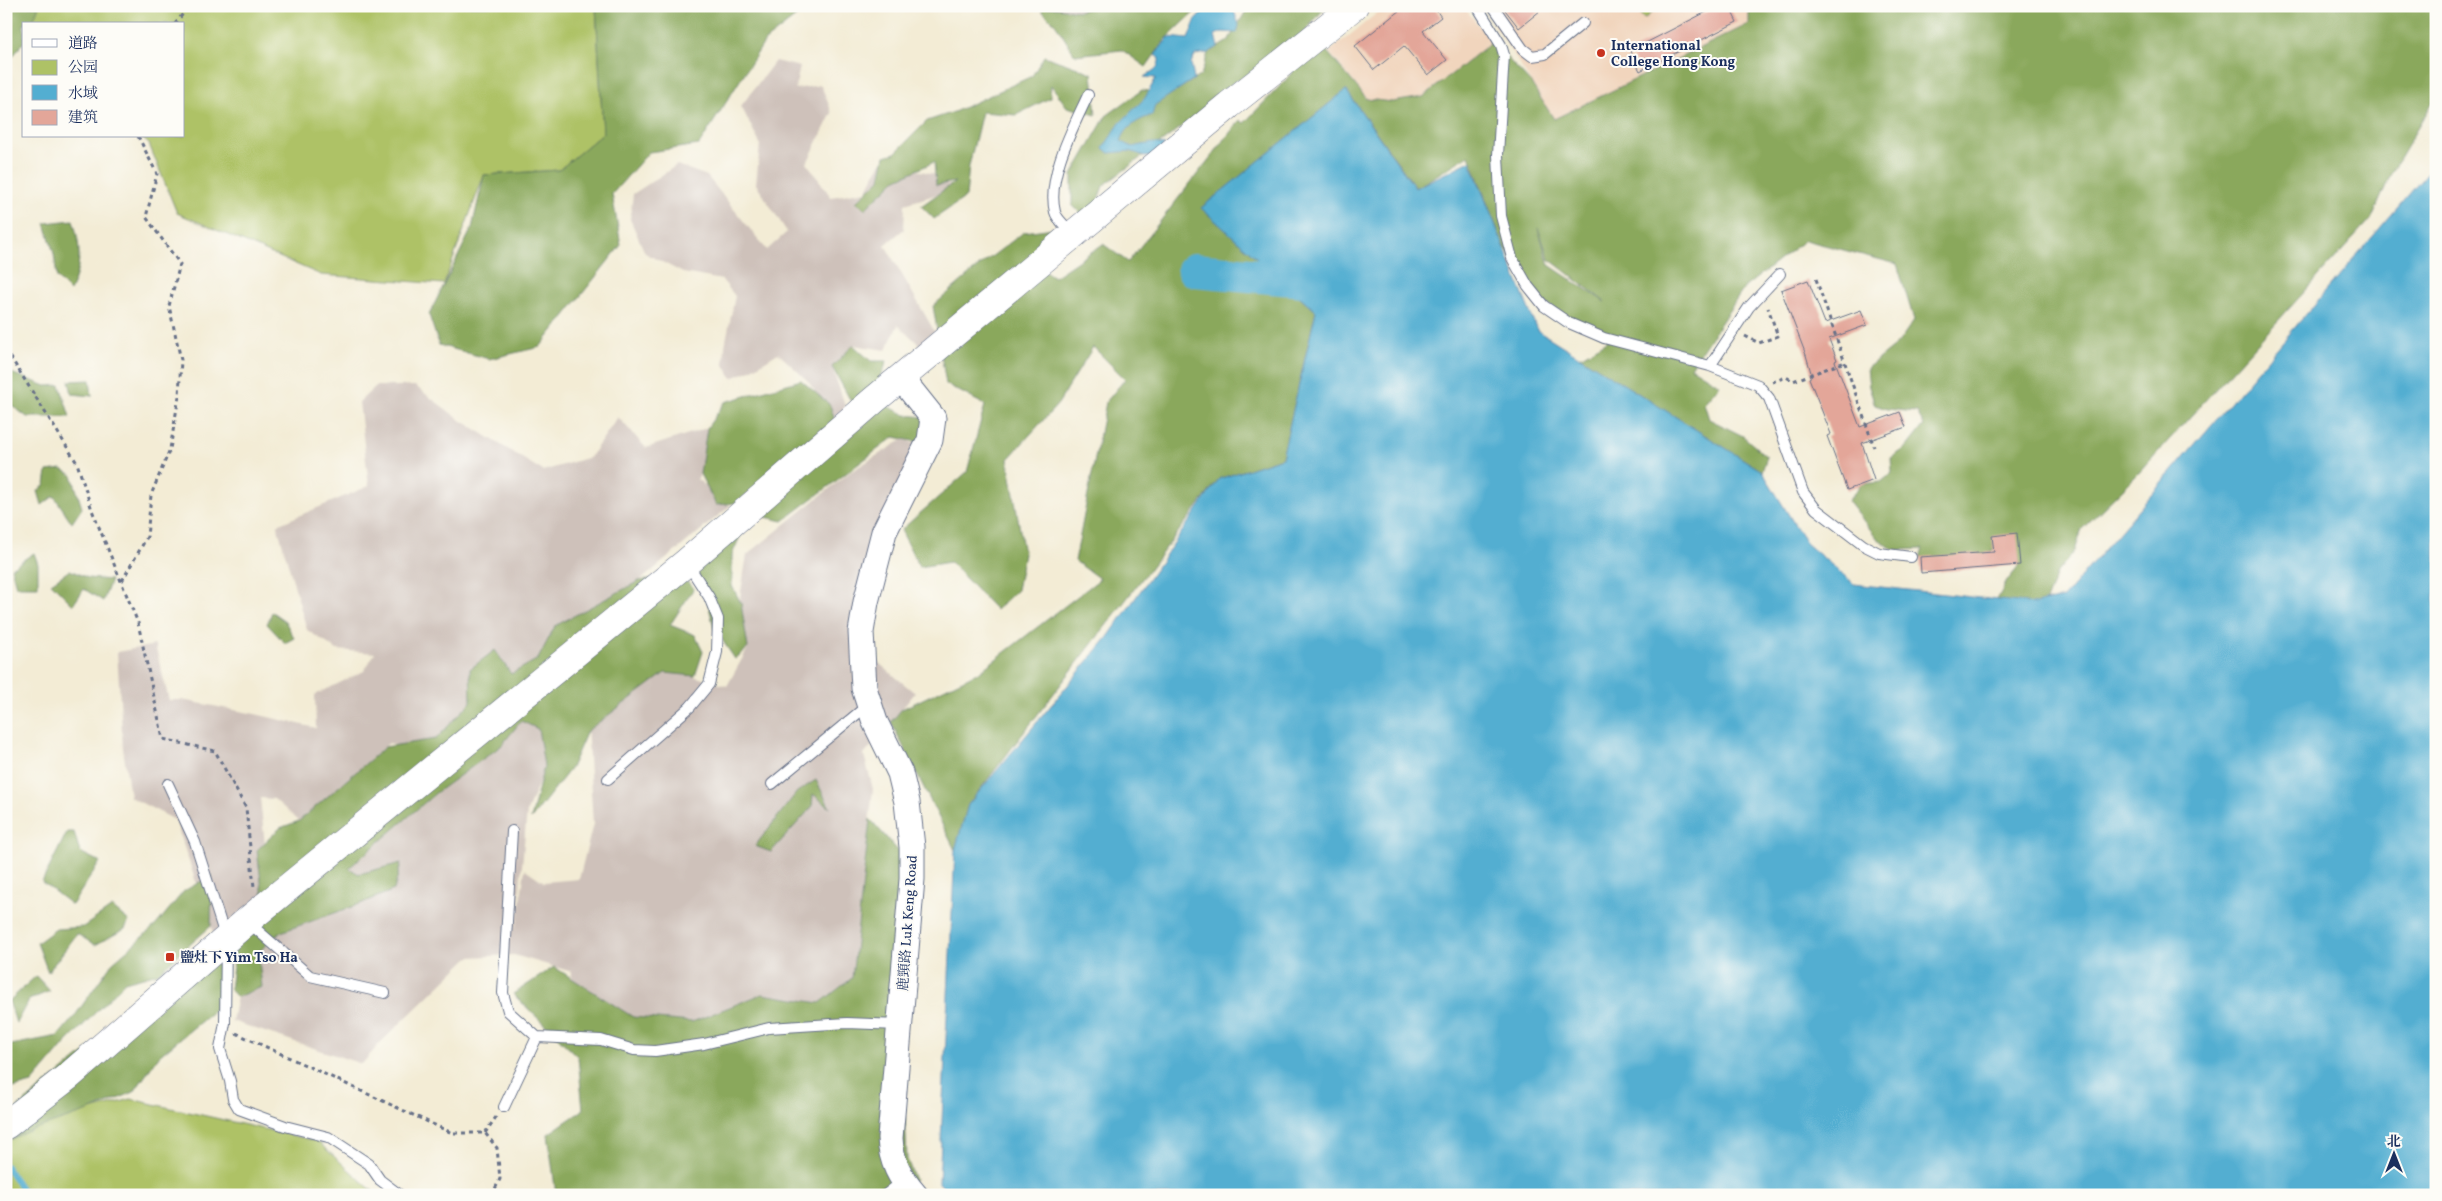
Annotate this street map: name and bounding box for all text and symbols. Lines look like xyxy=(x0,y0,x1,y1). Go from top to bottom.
legend xyxy=(22,22,185,138)
text: 道路 xyxy=(68,34,98,55)
place label: International College Hong Kong xyxy=(1611,37,1736,72)
marker: International College Hong Kong xyxy=(1595,47,1607,59)
text: 公园 xyxy=(68,58,98,79)
text: 水域 xyxy=(68,84,98,105)
text: 建筑 xyxy=(68,108,98,129)
street label: 鹿頸路 Luk Keng Road xyxy=(894,854,923,992)
place label: 鹽灶下 Yim Tso Ha xyxy=(180,949,298,968)
marker: 鹽灶下 Yim Tso Ha xyxy=(164,951,176,963)
north arrow xyxy=(2370,1128,2420,1178)
text: 北 xyxy=(2387,1133,2401,1152)

